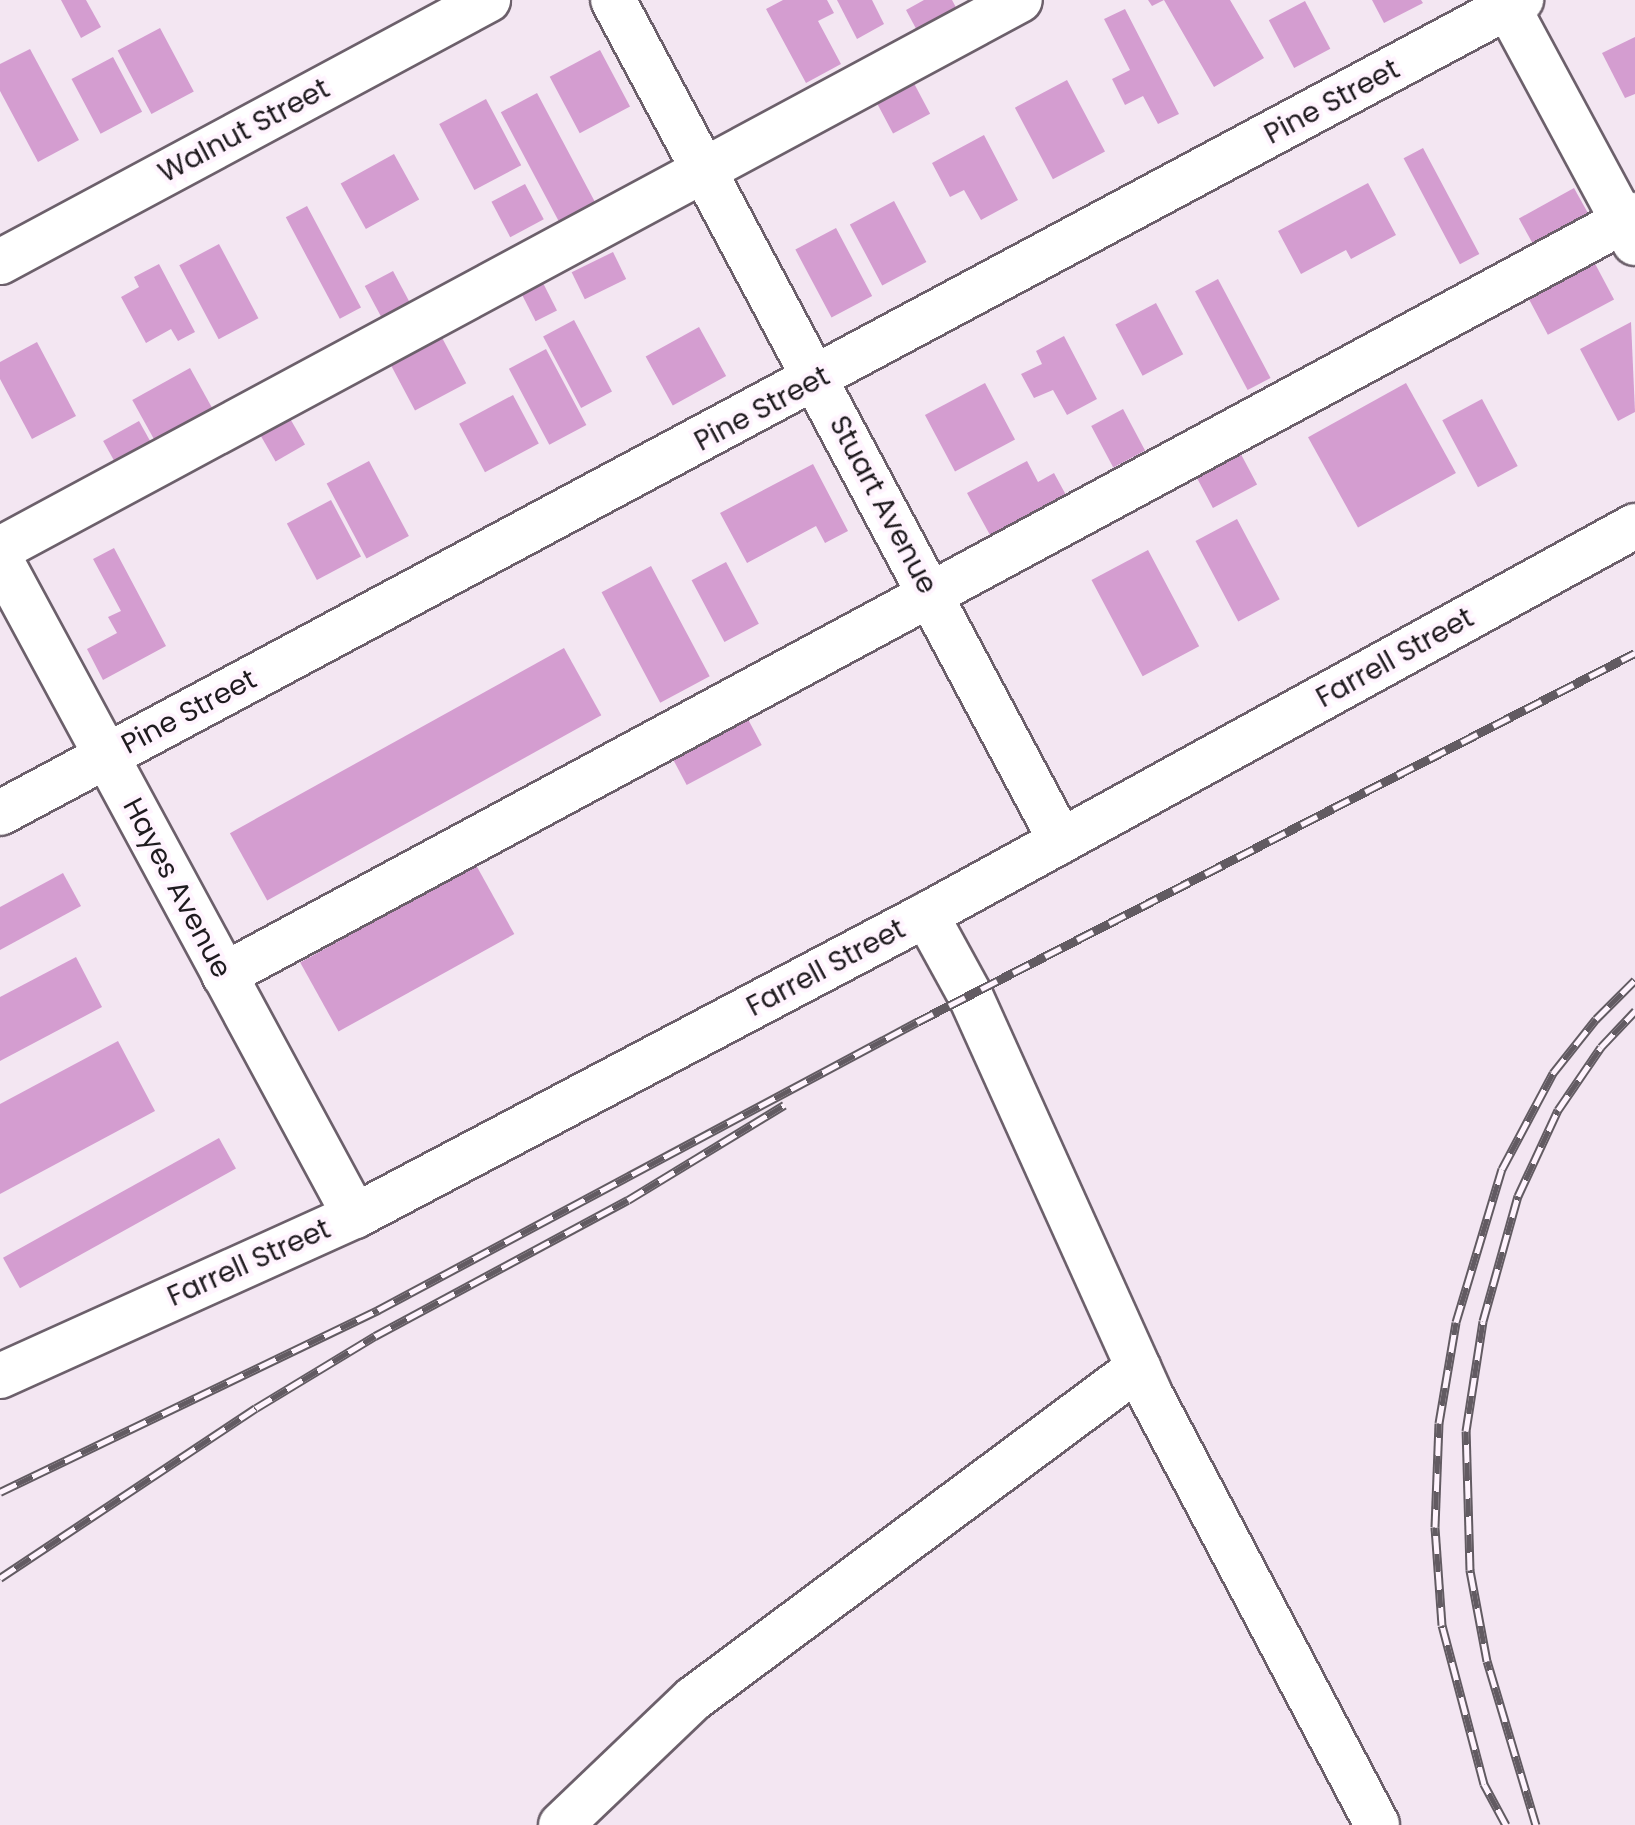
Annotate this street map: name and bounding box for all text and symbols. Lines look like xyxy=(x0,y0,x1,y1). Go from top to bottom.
street label: Pine Street xyxy=(1259,52,1405,152)
street label: Walnut Street xyxy=(153,72,335,190)
street label: Pine Street xyxy=(689,359,835,459)
street label: Stuart Avenue xyxy=(822,410,944,600)
street label: Farrell Street xyxy=(1311,601,1479,715)
street label: Pine Street xyxy=(116,662,262,762)
street label: Hayes Avenue xyxy=(116,792,238,984)
street label: Farrell Street xyxy=(741,912,911,1024)
street label: Farrell Street xyxy=(162,1212,336,1314)

